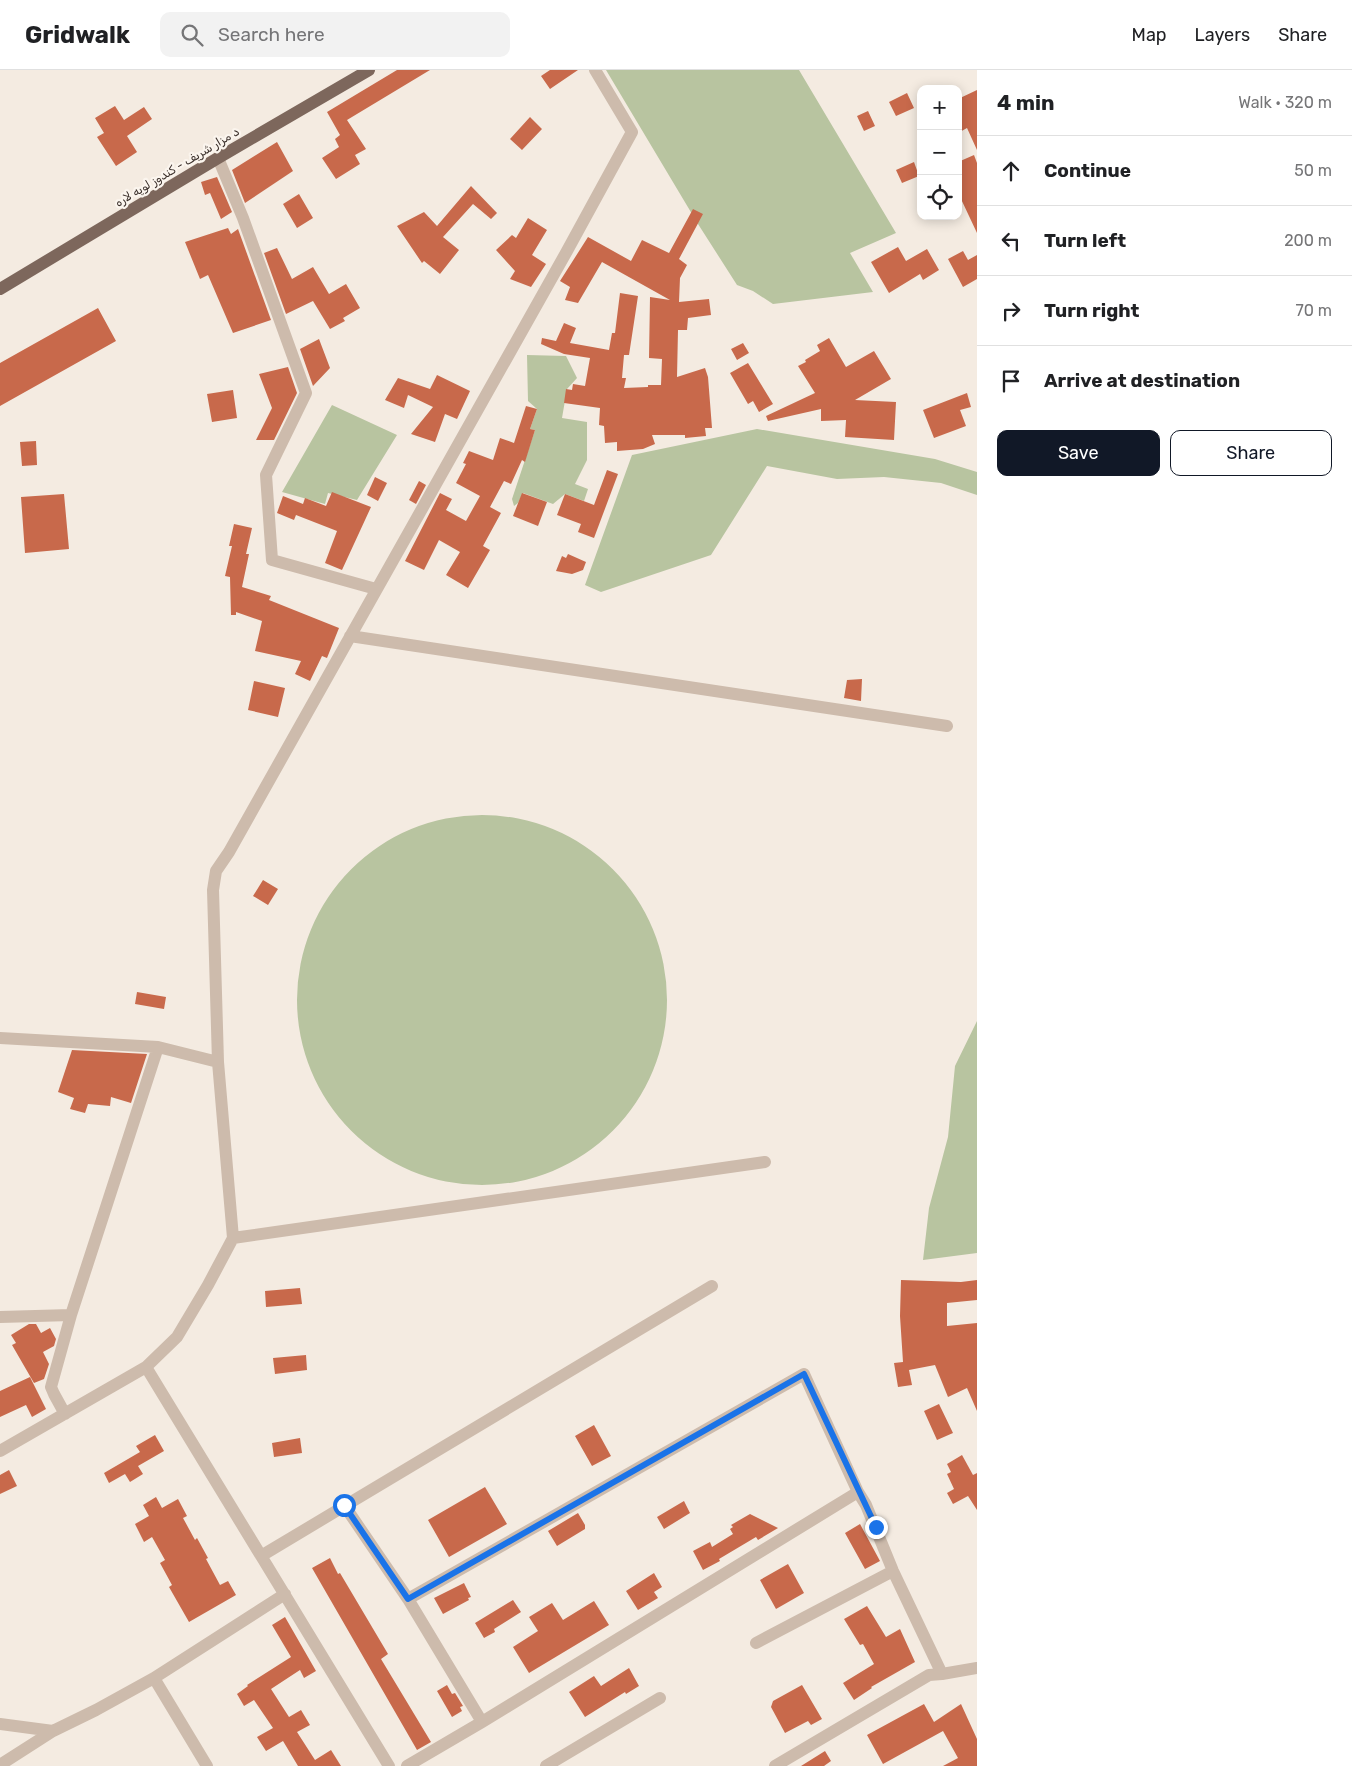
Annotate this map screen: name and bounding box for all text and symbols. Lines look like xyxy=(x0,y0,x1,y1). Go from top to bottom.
search box xyxy=(160,12,510,57)
text: Gridwalk xyxy=(25,21,130,49)
icon: search xyxy=(178,21,206,49)
text: Search here xyxy=(218,23,325,46)
text: Map xyxy=(1132,24,1167,46)
text: Layers xyxy=(1195,24,1250,46)
text: Share xyxy=(1278,24,1327,46)
map controls xyxy=(917,85,962,220)
button: + xyxy=(917,85,962,130)
text: 4 min xyxy=(997,90,1055,115)
text: Walk · 320 m xyxy=(1238,93,1332,112)
street label: د مزار شریف - کندوز لویه لاره xyxy=(112,124,243,211)
button: − xyxy=(917,130,962,175)
icon: ahead xyxy=(997,157,1025,185)
text: Continue xyxy=(1044,159,1131,182)
text: 50 m xyxy=(1294,161,1332,180)
button: locate xyxy=(917,175,962,220)
icon: left xyxy=(997,227,1025,255)
text: Turn left xyxy=(1044,229,1126,252)
text: 200 m xyxy=(1284,231,1332,250)
icon: right xyxy=(997,297,1025,325)
text: Turn right xyxy=(1044,299,1139,322)
text: 70 m xyxy=(1295,301,1332,320)
icon: arrive xyxy=(997,367,1025,395)
text: Arrive at destination xyxy=(1044,369,1240,392)
button: Save xyxy=(997,430,1160,476)
button: Share xyxy=(1170,430,1332,476)
route start xyxy=(333,1494,356,1517)
route end xyxy=(865,1516,888,1539)

